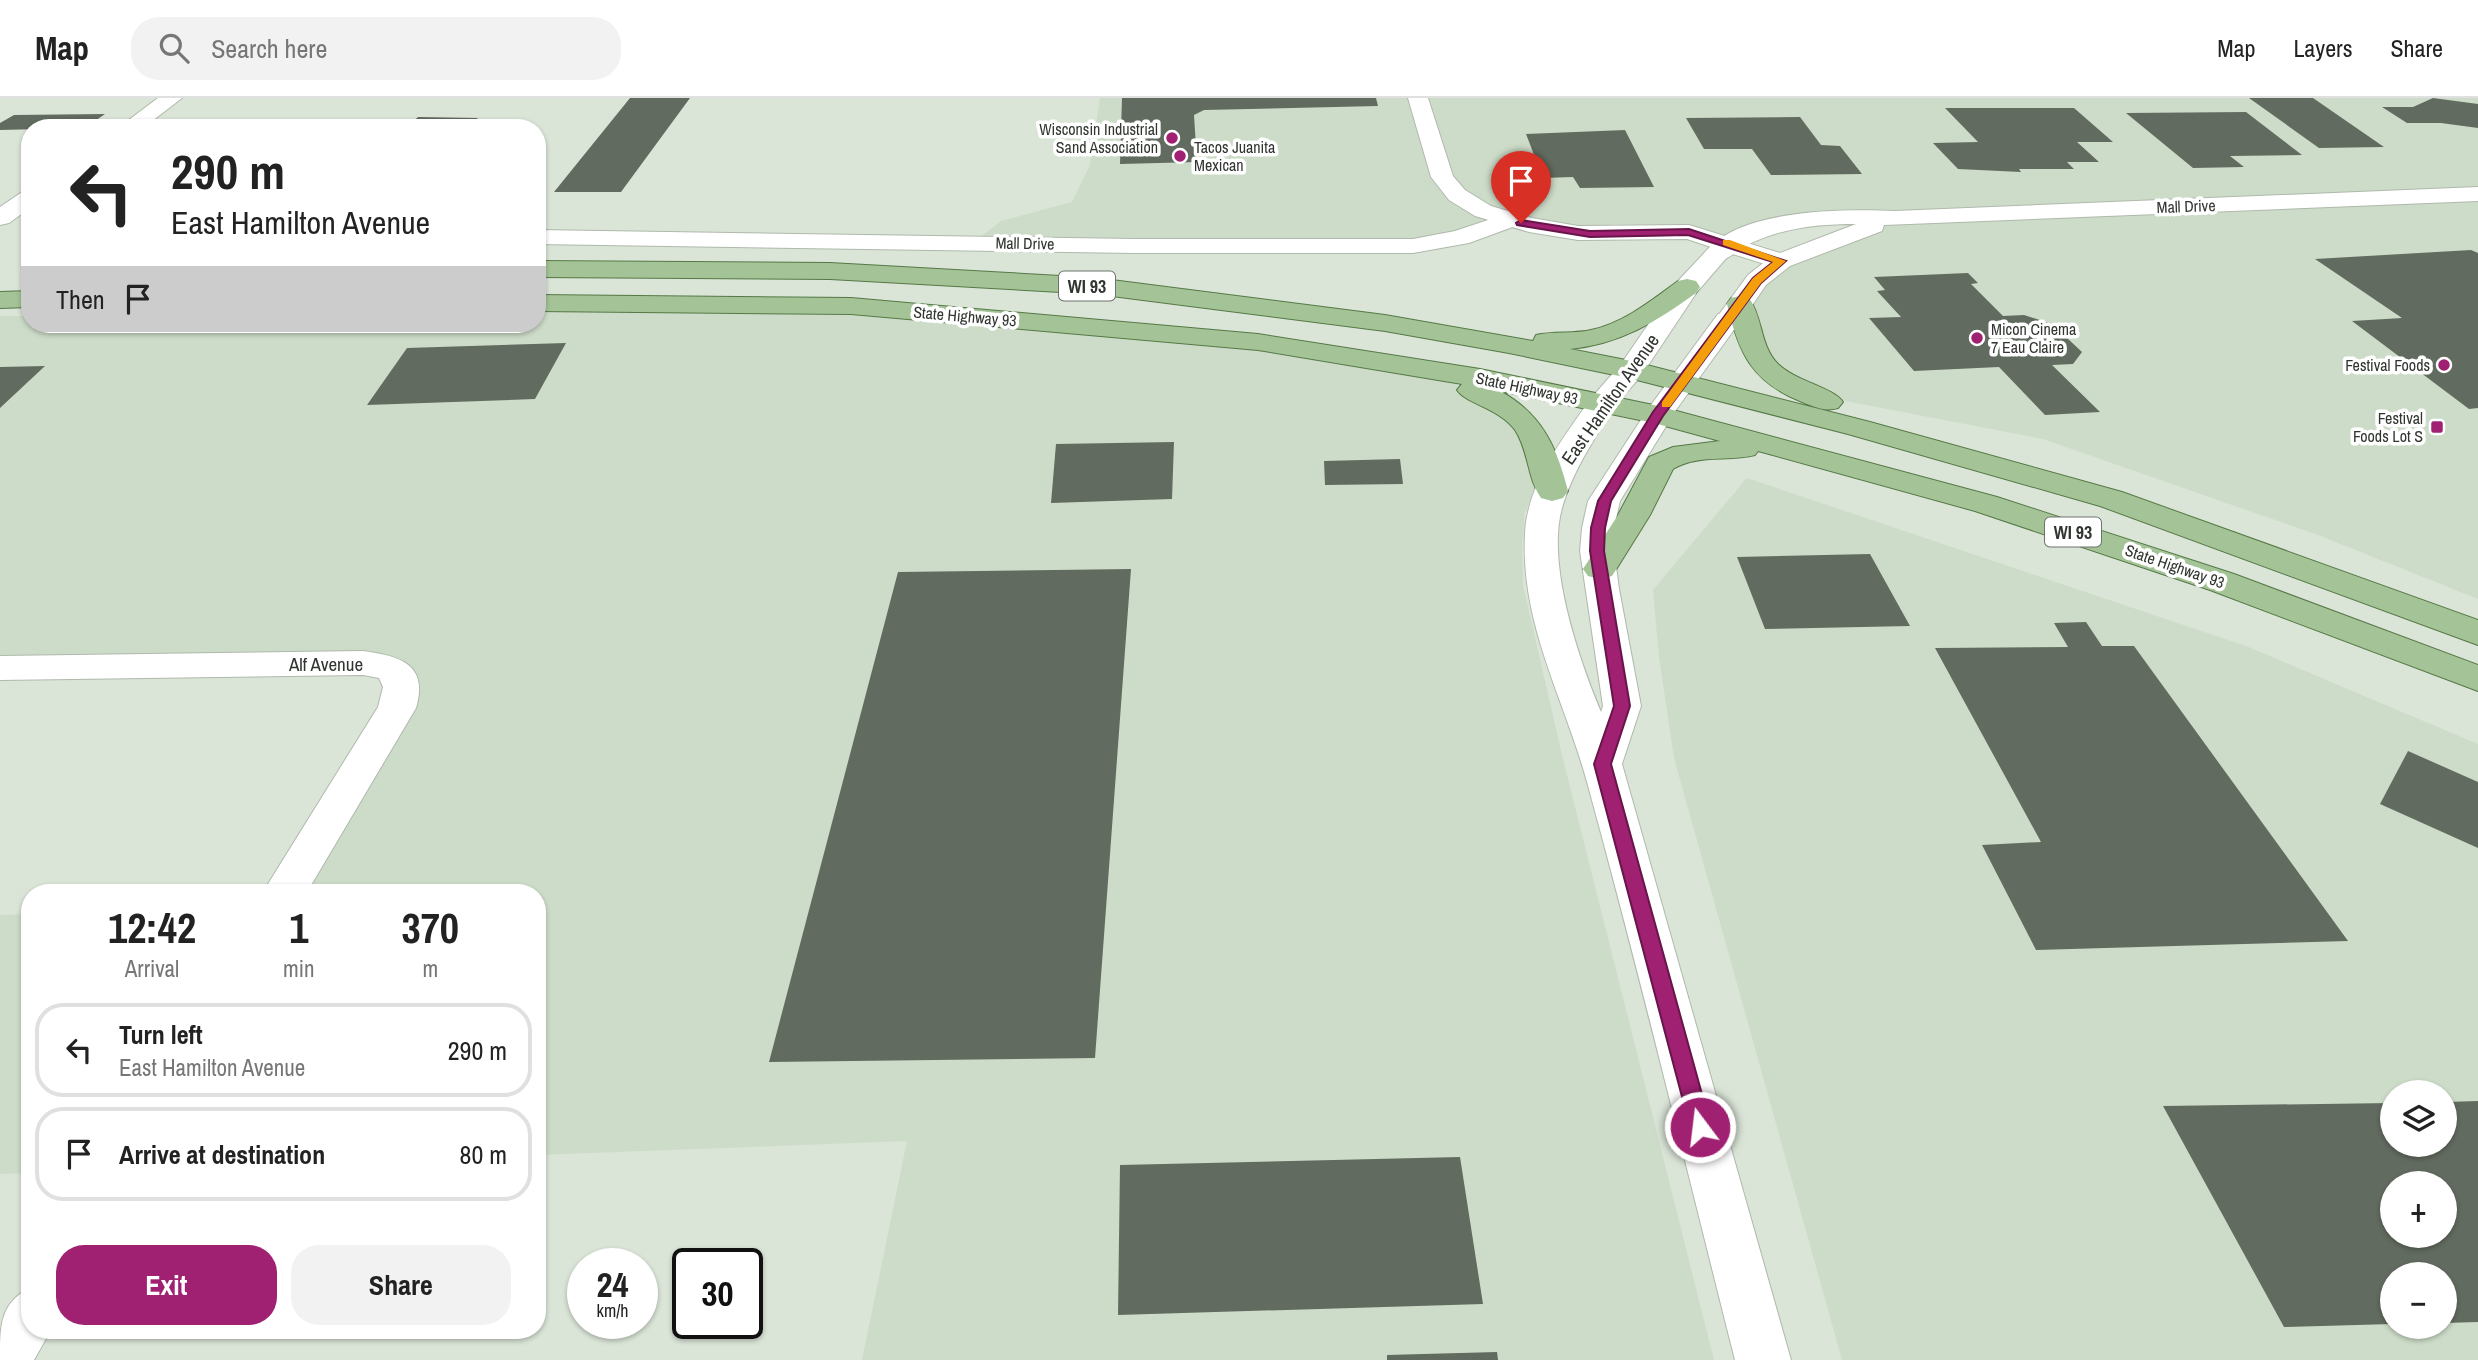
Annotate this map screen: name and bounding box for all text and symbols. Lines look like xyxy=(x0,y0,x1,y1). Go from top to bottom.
search box xyxy=(131,17,621,80)
text: Map xyxy=(35,26,89,70)
icon: search xyxy=(155,29,193,67)
text: Search here xyxy=(211,31,327,66)
text: Map xyxy=(2217,32,2255,64)
text: Layers xyxy=(2293,32,2352,64)
text: Share xyxy=(2390,32,2443,64)
place label: Wisconsin Industrial Sand Association xyxy=(1039,118,1158,158)
marker: Wisconsin Industrial Sand Association xyxy=(1164,130,1180,146)
place label: Tacos Juanita Mexican xyxy=(1194,136,1276,176)
text: 290 m xyxy=(171,138,285,204)
icon: left xyxy=(56,147,147,238)
marker: Tacos Juanita Mexican xyxy=(1172,148,1188,164)
pin xyxy=(1491,151,1551,223)
icon: arrive xyxy=(1502,162,1540,200)
street label: Mall Drive xyxy=(2156,194,2216,218)
text: East Hamilton Avenue xyxy=(171,201,430,244)
street label: Mall Drive xyxy=(995,231,1055,255)
road number: WI 93 xyxy=(1059,272,1115,300)
icon: arrive xyxy=(119,280,157,318)
text: Then xyxy=(56,282,105,317)
street label: State Highway 93 xyxy=(912,301,1018,331)
place label: Micon Cinema 7 Eau Claire xyxy=(1991,318,2077,358)
street label: East Hamilton Avenue xyxy=(1555,329,1665,469)
marker: Micon Cinema 7 Eau Claire xyxy=(1969,330,1985,346)
place label: Festival Foods xyxy=(2345,354,2430,376)
marker: Festival Foods xyxy=(2436,357,2452,373)
street label: State Highway 93 xyxy=(1474,366,1580,410)
place label: Festival Foods Lot S xyxy=(2353,407,2423,447)
marker: Festival Foods Lot S xyxy=(2429,419,2445,435)
road number: WI 93 xyxy=(2045,518,2101,546)
street label: State Highway 93 xyxy=(2122,539,2228,593)
street label: Alf Avenue xyxy=(288,651,363,677)
text: 12:42 xyxy=(108,900,196,956)
text: 1 xyxy=(289,900,308,956)
text: 370 xyxy=(402,900,459,956)
text: Arrival xyxy=(125,953,179,984)
text: min xyxy=(283,953,315,984)
text: m xyxy=(422,953,438,984)
text: Turn left xyxy=(119,1017,203,1052)
icon: left xyxy=(60,1031,98,1069)
text: 290 m xyxy=(448,1033,507,1068)
text: East Hamilton Avenue xyxy=(119,1052,305,1083)
map controls xyxy=(2380,1080,2457,1339)
button: layers xyxy=(2380,1080,2457,1157)
position arrow xyxy=(1663,1090,1737,1164)
icon: arrive xyxy=(60,1135,98,1173)
text: Arrive at destination xyxy=(119,1137,325,1172)
text: 80 m xyxy=(460,1137,507,1172)
button: + xyxy=(2380,1171,2457,1248)
button: Exit xyxy=(56,1245,277,1325)
button: Share xyxy=(291,1245,511,1325)
speed limit sign: 30 xyxy=(672,1248,763,1339)
text: 24 xyxy=(597,1261,628,1308)
button: − xyxy=(2380,1262,2457,1339)
text: km/h xyxy=(597,1298,629,1323)

